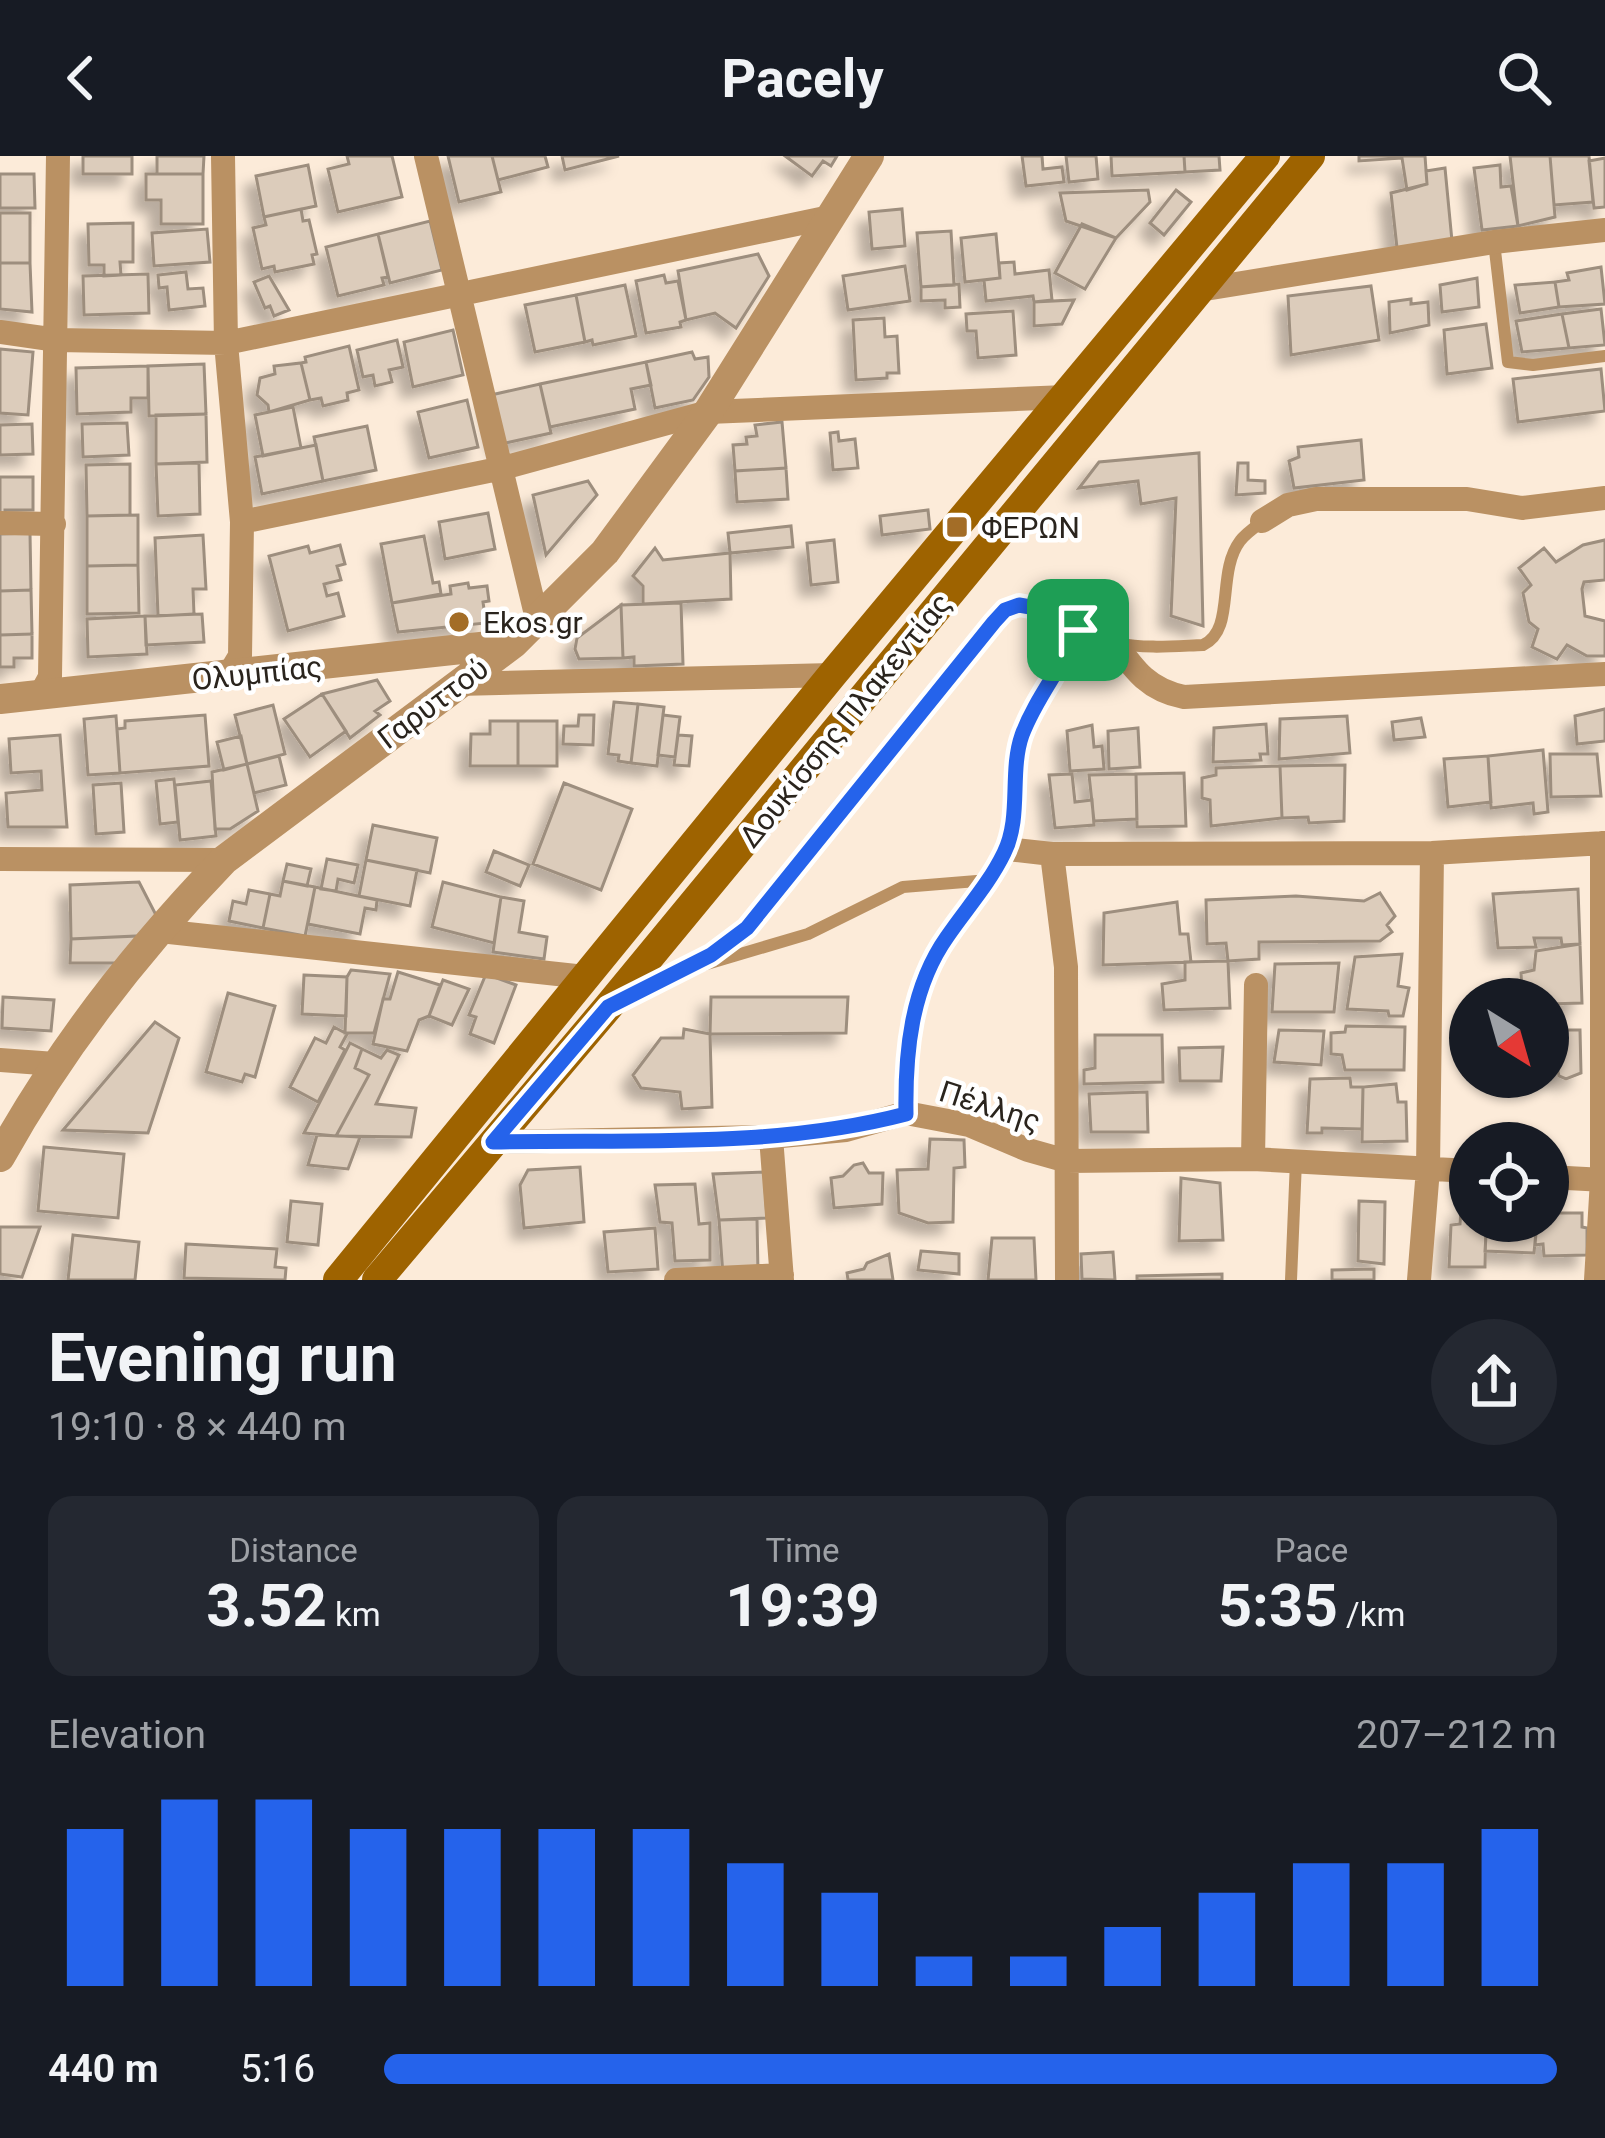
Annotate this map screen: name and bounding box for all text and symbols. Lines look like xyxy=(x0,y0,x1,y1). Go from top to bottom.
icon: back xyxy=(48,45,114,111)
icon: search xyxy=(1491,45,1557,111)
text: Pacely xyxy=(721,47,884,110)
place label: ΦΕΡΩΝ xyxy=(981,510,1080,545)
marker: ΦΕΡΩΝ xyxy=(944,514,970,540)
pin xyxy=(1027,579,1129,681)
street label: Δουκίσσης Πλακεντίας xyxy=(732,586,958,854)
icon: arrive xyxy=(1045,597,1111,663)
place label: Ekos.gr xyxy=(483,605,583,640)
marker: Ekos.gr xyxy=(446,609,472,635)
street label: Ολυμπίας xyxy=(190,649,324,697)
street label: Γαρυττού xyxy=(371,650,495,756)
north arrow xyxy=(1449,978,1569,1098)
map controls xyxy=(1449,978,1569,1242)
street label: Πέλλης xyxy=(935,1073,1045,1139)
button: locate xyxy=(1449,1122,1569,1242)
button: share xyxy=(1431,1319,1557,1445)
text: Evening run xyxy=(48,1320,397,1397)
text: 19:10 · 8 × 440 m xyxy=(48,1404,346,1450)
text: Distance xyxy=(229,1531,358,1570)
text: Time xyxy=(765,1531,840,1570)
text: Pace xyxy=(1275,1531,1348,1570)
text: 3.52 xyxy=(206,1570,327,1641)
text: 19:39 xyxy=(725,1570,880,1641)
text: 5:35 xyxy=(1218,1570,1338,1641)
text: km xyxy=(327,1595,381,1634)
text: /km xyxy=(1338,1595,1405,1634)
text: Elevation xyxy=(48,1712,206,1758)
text: 207–212 m xyxy=(1356,1712,1557,1758)
text: 440 m xyxy=(48,2046,159,2092)
text: 5:16 xyxy=(240,2046,315,2092)

